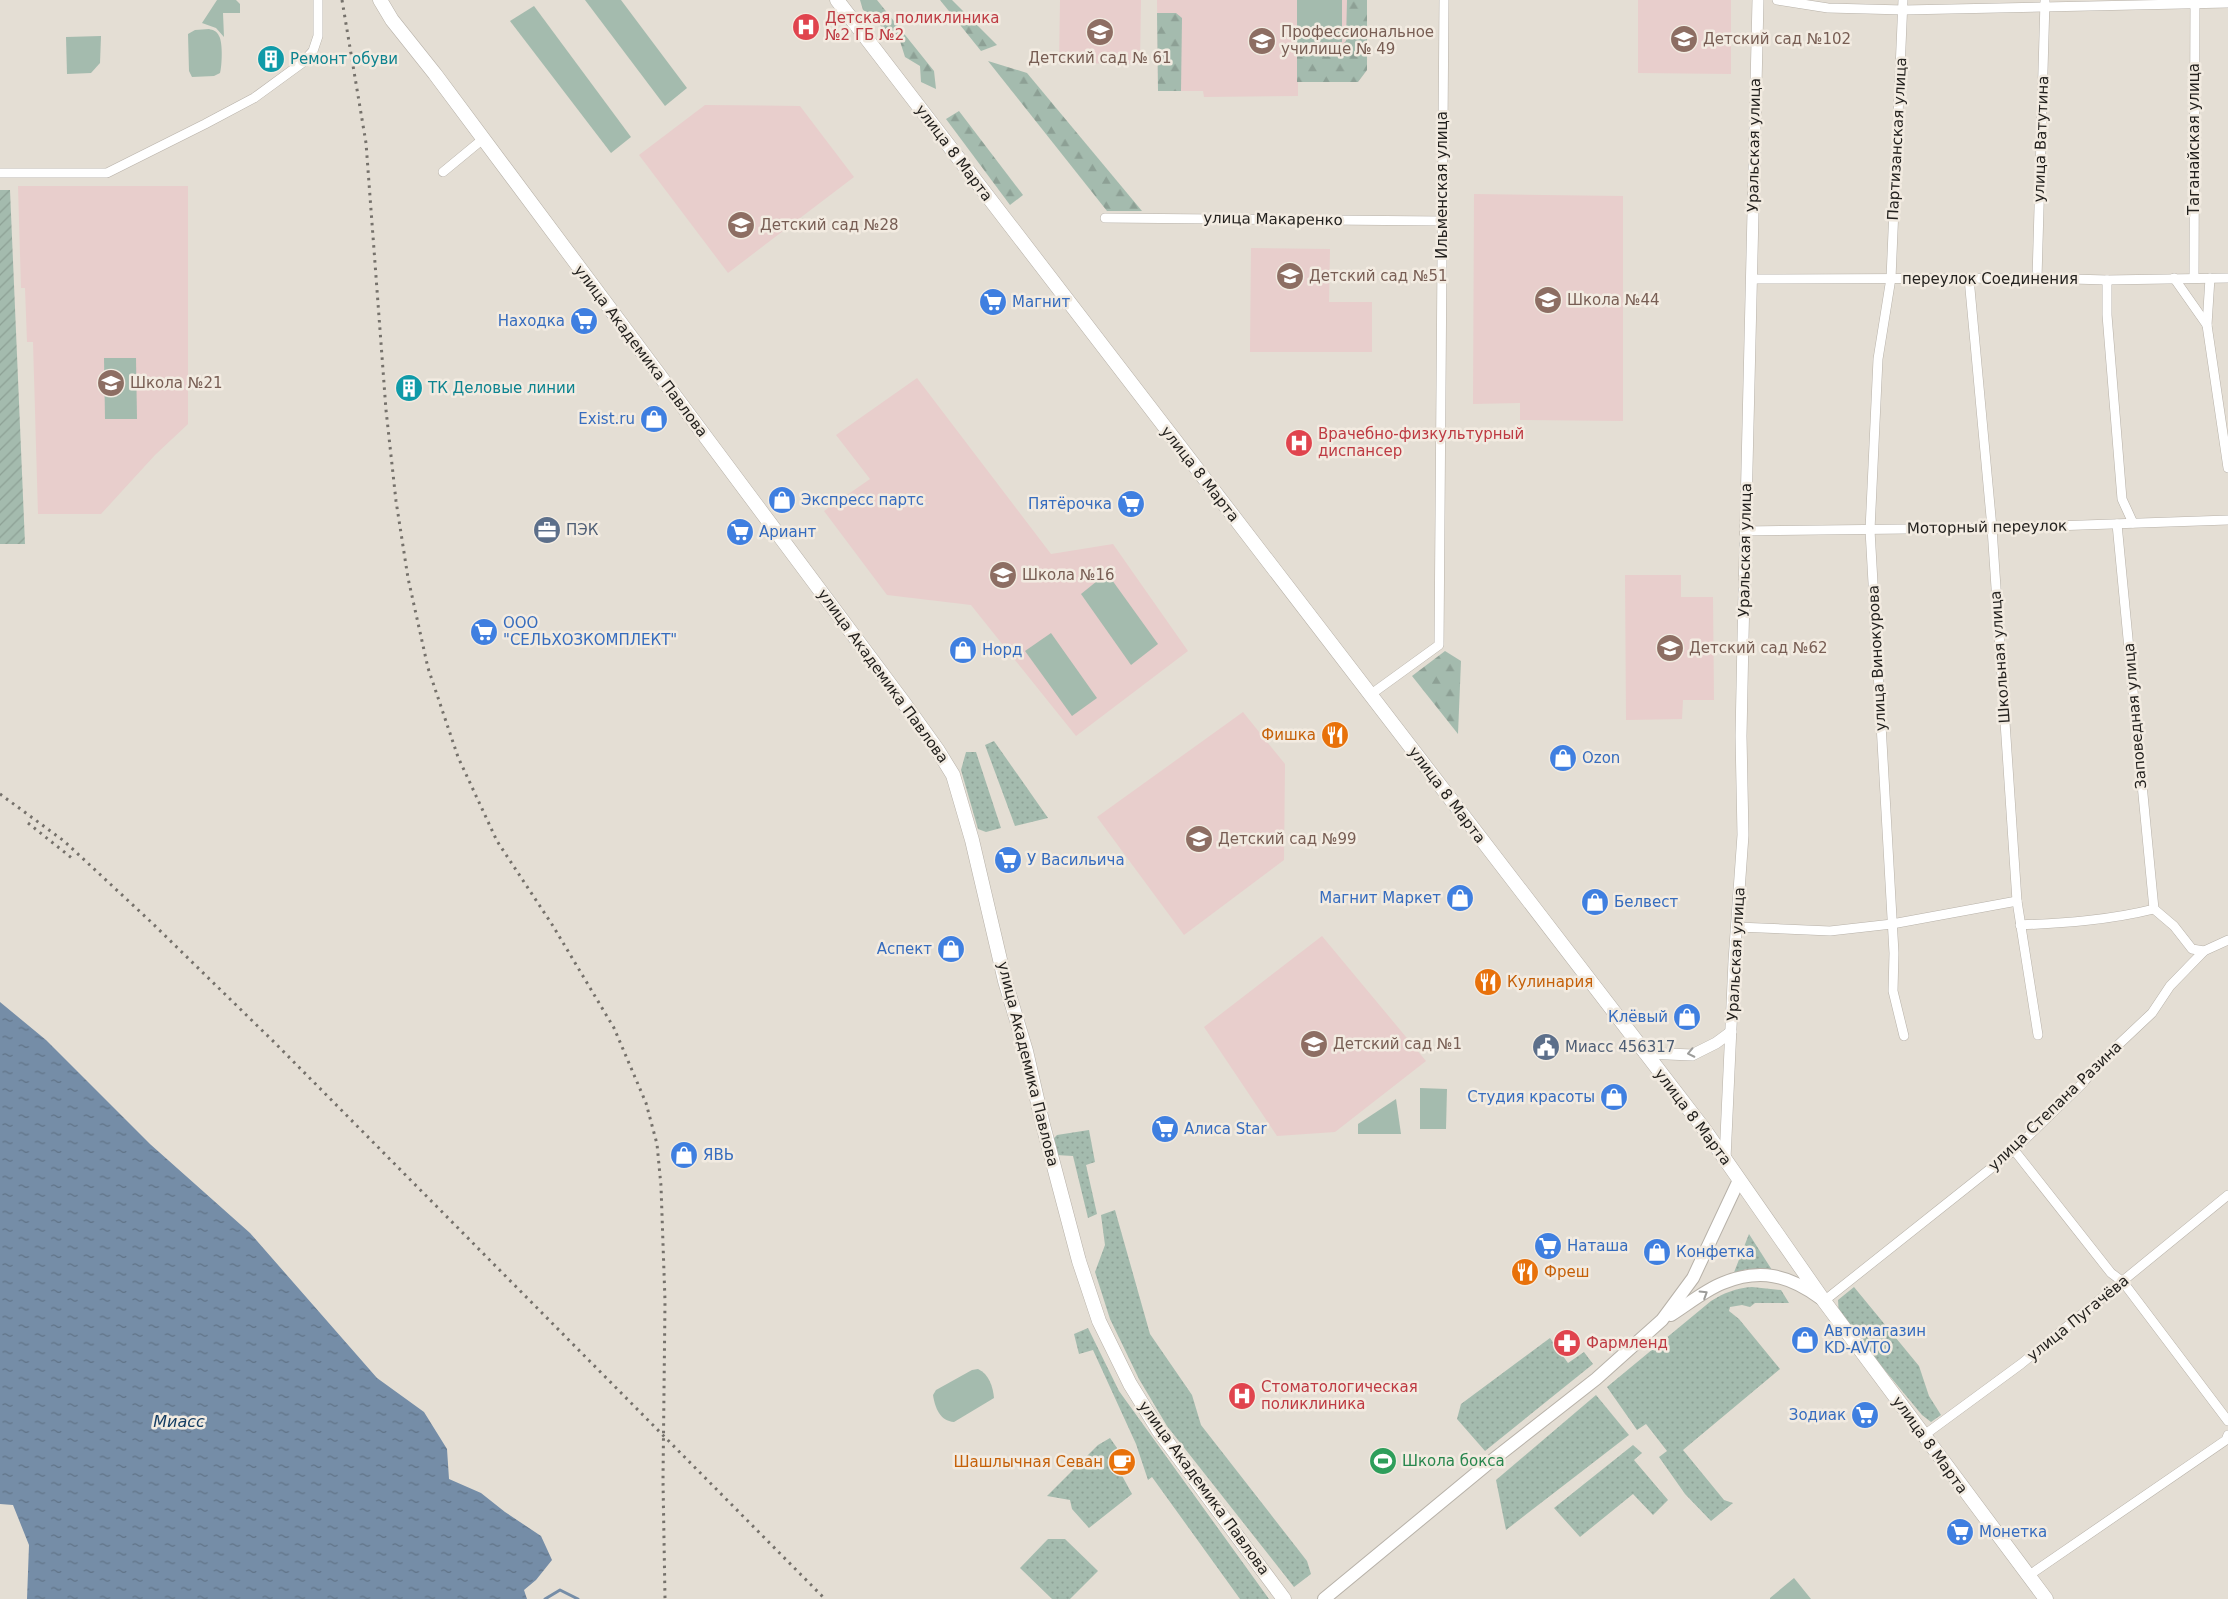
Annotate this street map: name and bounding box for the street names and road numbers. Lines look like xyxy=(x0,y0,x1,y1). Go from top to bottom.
street label: Партизанская улица xyxy=(1884,57,1910,221)
street label: Таганайская улица xyxy=(2185,63,2203,216)
street label: улица Ватутина xyxy=(2030,75,2052,203)
street label: Уральская улица xyxy=(1744,78,1764,212)
street label: улица 8 Марта xyxy=(912,101,996,205)
street label: Ильменская улица xyxy=(1433,111,1451,259)
street label: улица Макаренко xyxy=(1203,209,1343,229)
street label: улица Академика Павлова xyxy=(570,261,712,441)
street label: переулок Соединения xyxy=(1902,270,2078,288)
street label: улица 8 Марта xyxy=(1157,423,1243,525)
street label: Уральская улица xyxy=(1735,483,1755,617)
street label: Моторный переулок xyxy=(1907,517,2067,537)
street label: улица Академика Павлова xyxy=(814,585,952,767)
street label: улица Винокурова xyxy=(1864,585,1890,731)
street label: Школьная улица xyxy=(1986,590,2014,724)
street label: Заповедная улица xyxy=(2120,642,2150,790)
street label: улица 8 Марта xyxy=(1405,743,1489,847)
street label: Уральская улица xyxy=(1724,887,1748,1021)
street label: улица Академика Павлова xyxy=(994,960,1062,1168)
street label: улица Степана Разина xyxy=(1985,1038,2125,1174)
street label: улица 8 Марта xyxy=(1651,1065,1735,1169)
street label: улица Пугачёва xyxy=(2023,1271,2133,1365)
street label: улица 8 Марта xyxy=(1889,1393,1971,1497)
street label: улица Академика Павлова xyxy=(1135,1397,1273,1579)

